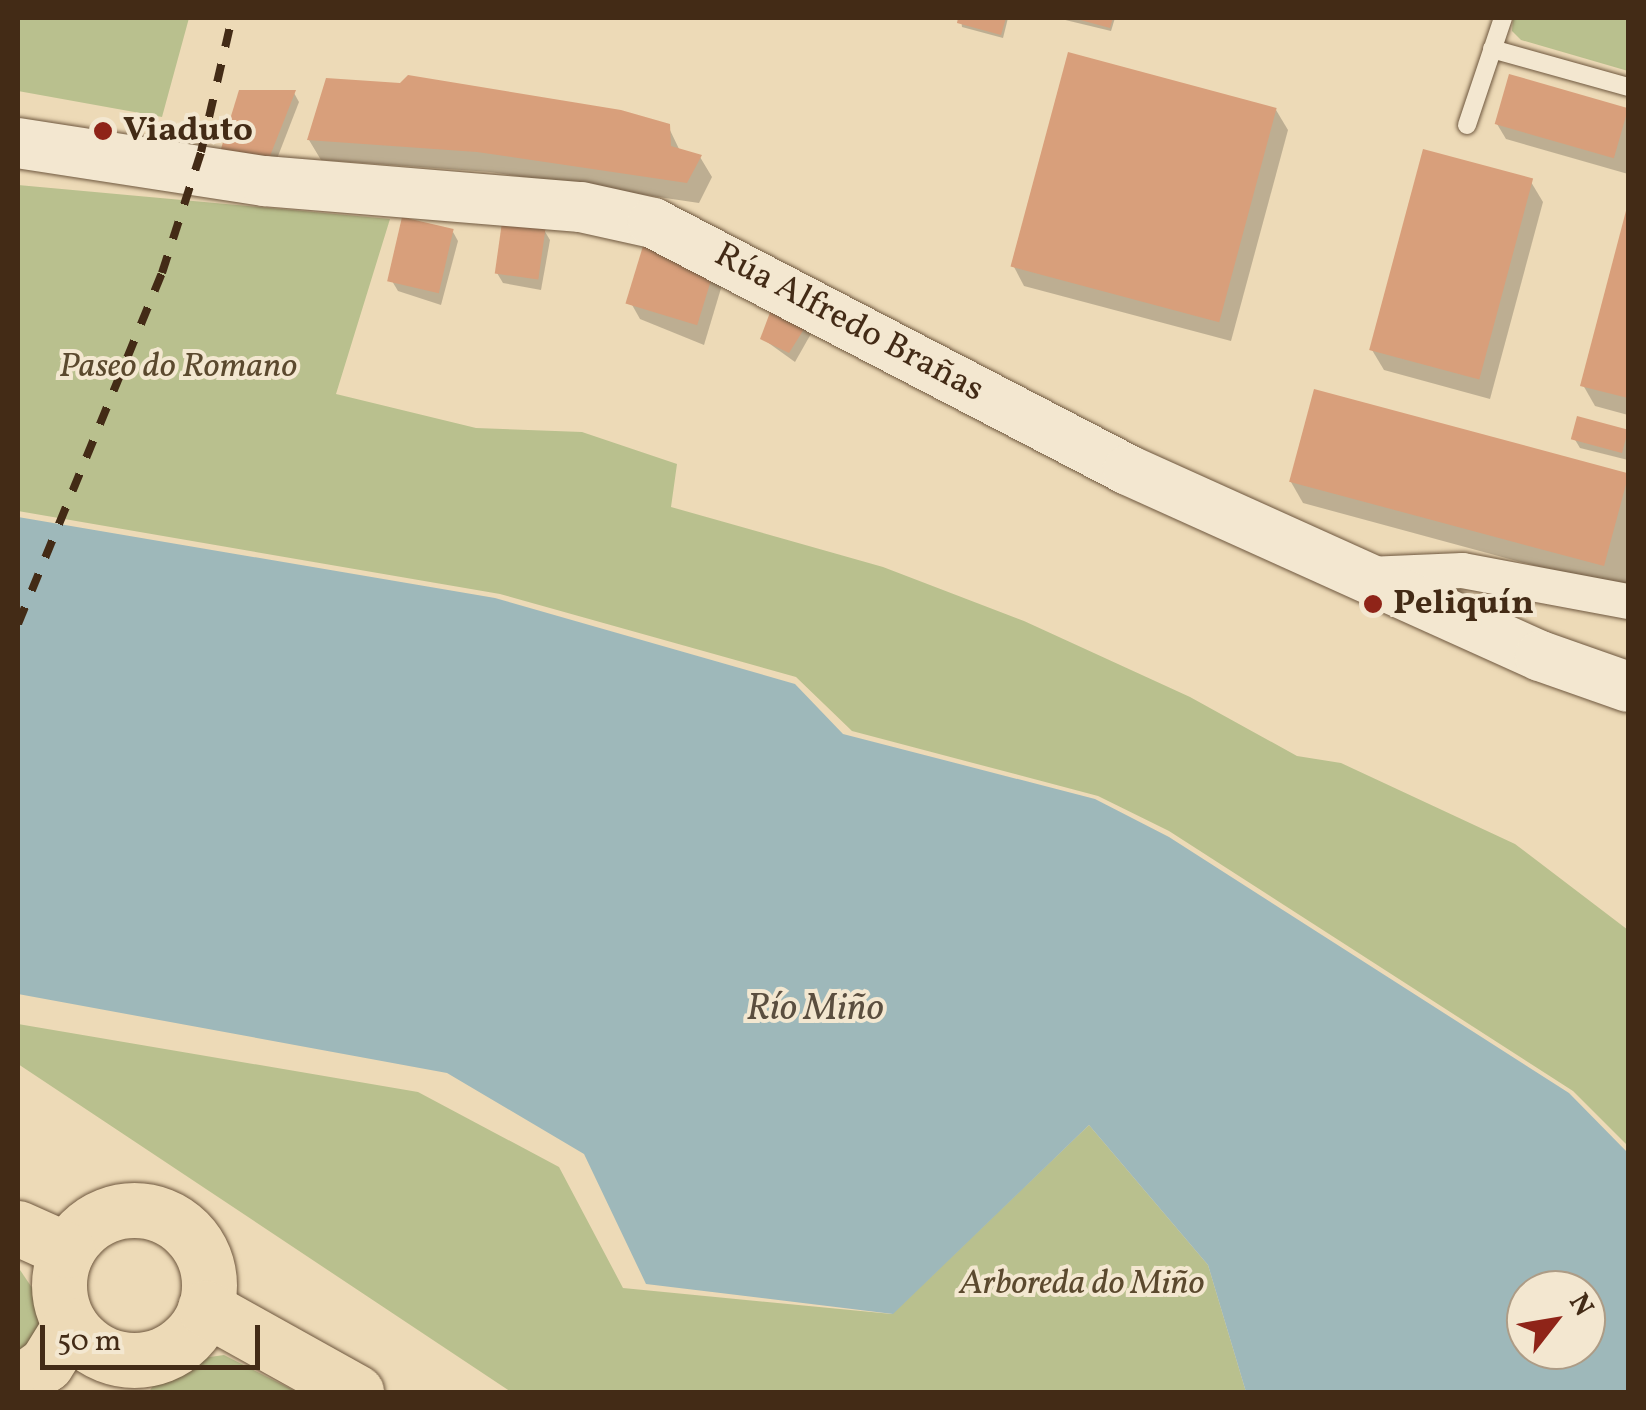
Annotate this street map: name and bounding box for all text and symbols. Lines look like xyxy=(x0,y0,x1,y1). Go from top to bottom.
place label: Viaduto xyxy=(123,110,253,152)
marker: Viaduto xyxy=(92,120,114,142)
street label: Rúa Alfredo Brañas xyxy=(707,234,991,412)
park label: Paseo do Romano xyxy=(59,346,297,388)
place label: Peliquín xyxy=(1393,583,1534,625)
marker: Peliquín xyxy=(1362,593,1384,615)
water label: Río Miño xyxy=(746,987,884,1033)
park label: Arboreda do Miño xyxy=(960,1263,1204,1305)
north arrow xyxy=(1506,1270,1606,1370)
text: N xyxy=(1558,1287,1602,1324)
scale bar xyxy=(45,1305,265,1367)
text: 50 m xyxy=(57,1321,121,1363)

